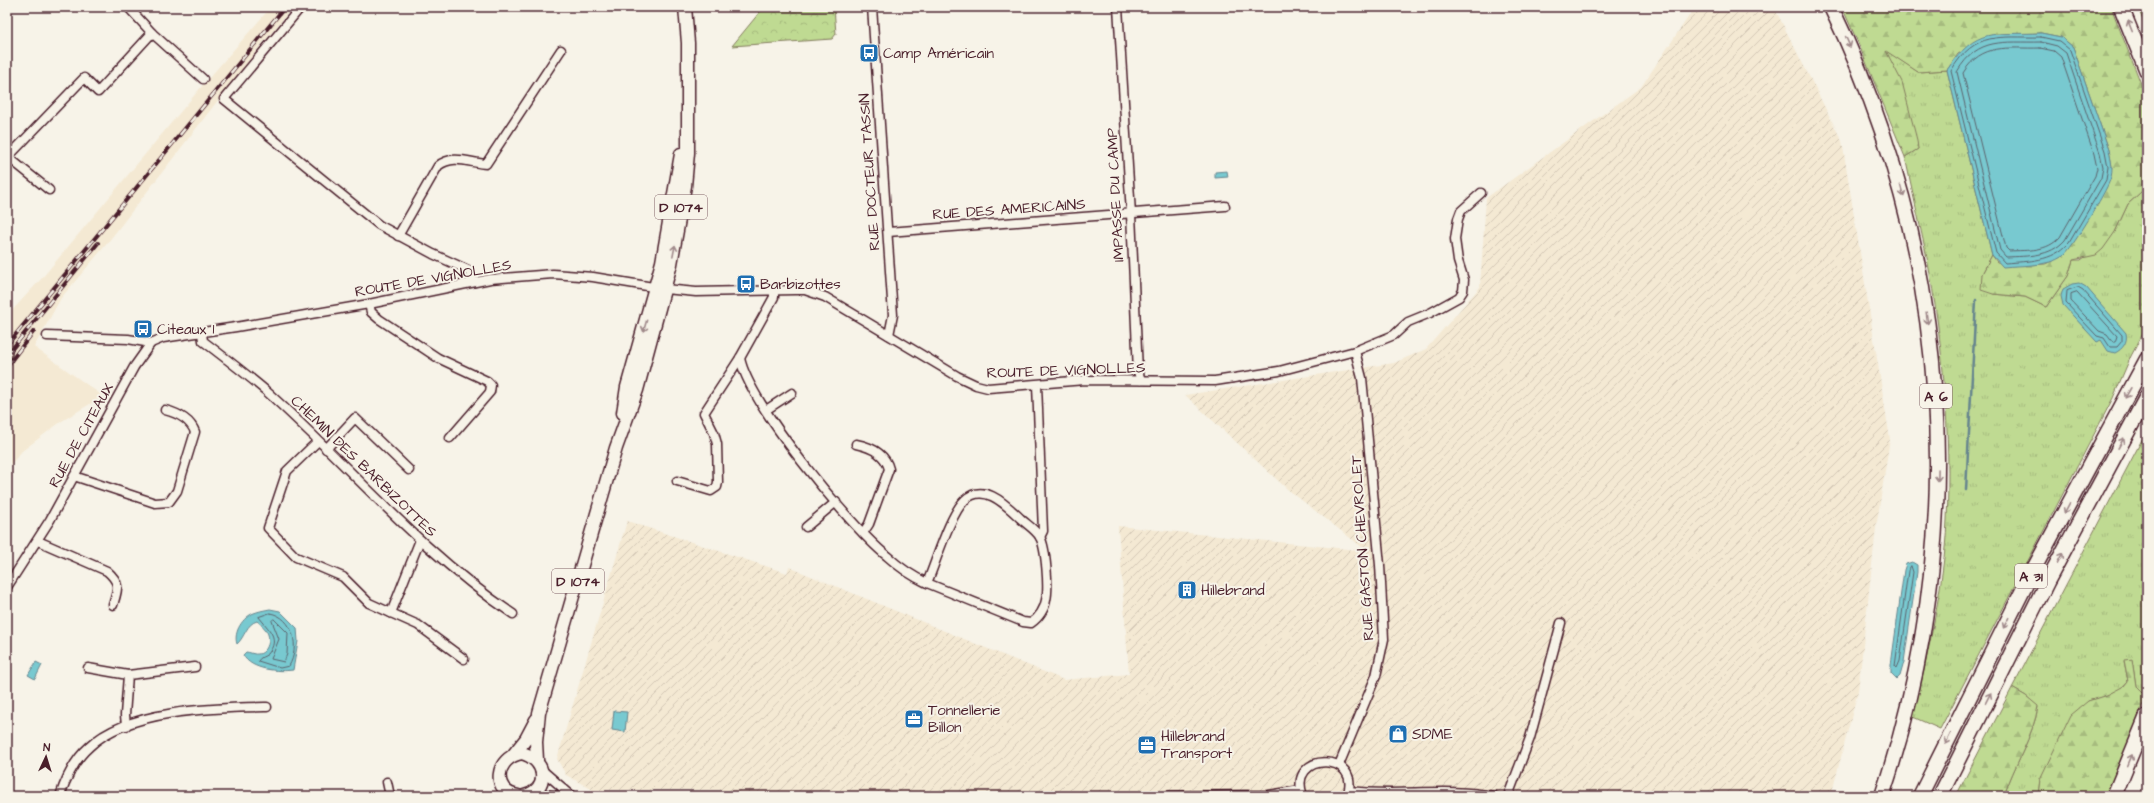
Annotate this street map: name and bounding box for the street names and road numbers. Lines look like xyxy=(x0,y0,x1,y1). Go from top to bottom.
street label: RUE DOCTEUR TASSIN xyxy=(854,93,885,251)
street label: IMPASSE DU CAMP xyxy=(1101,127,1130,263)
street label: RUE DES AMERICAINS xyxy=(932,194,1087,225)
road number: D 1074 xyxy=(655,195,707,219)
street label: ROUTE DE VIGNOLLES xyxy=(353,254,513,303)
street label: ROUTE DE VIGNOLLES xyxy=(986,357,1146,384)
street label: RUE DE CITEAUX xyxy=(44,379,119,491)
road number: A 6 xyxy=(1920,384,1952,408)
street label: CHEMIN DES BARBIZOTTES xyxy=(286,391,442,542)
street label: RUE GASTON CHEVROLET xyxy=(1345,454,1379,641)
road number: A 31 xyxy=(2015,564,2047,588)
road number: D 1074 xyxy=(552,569,604,593)

